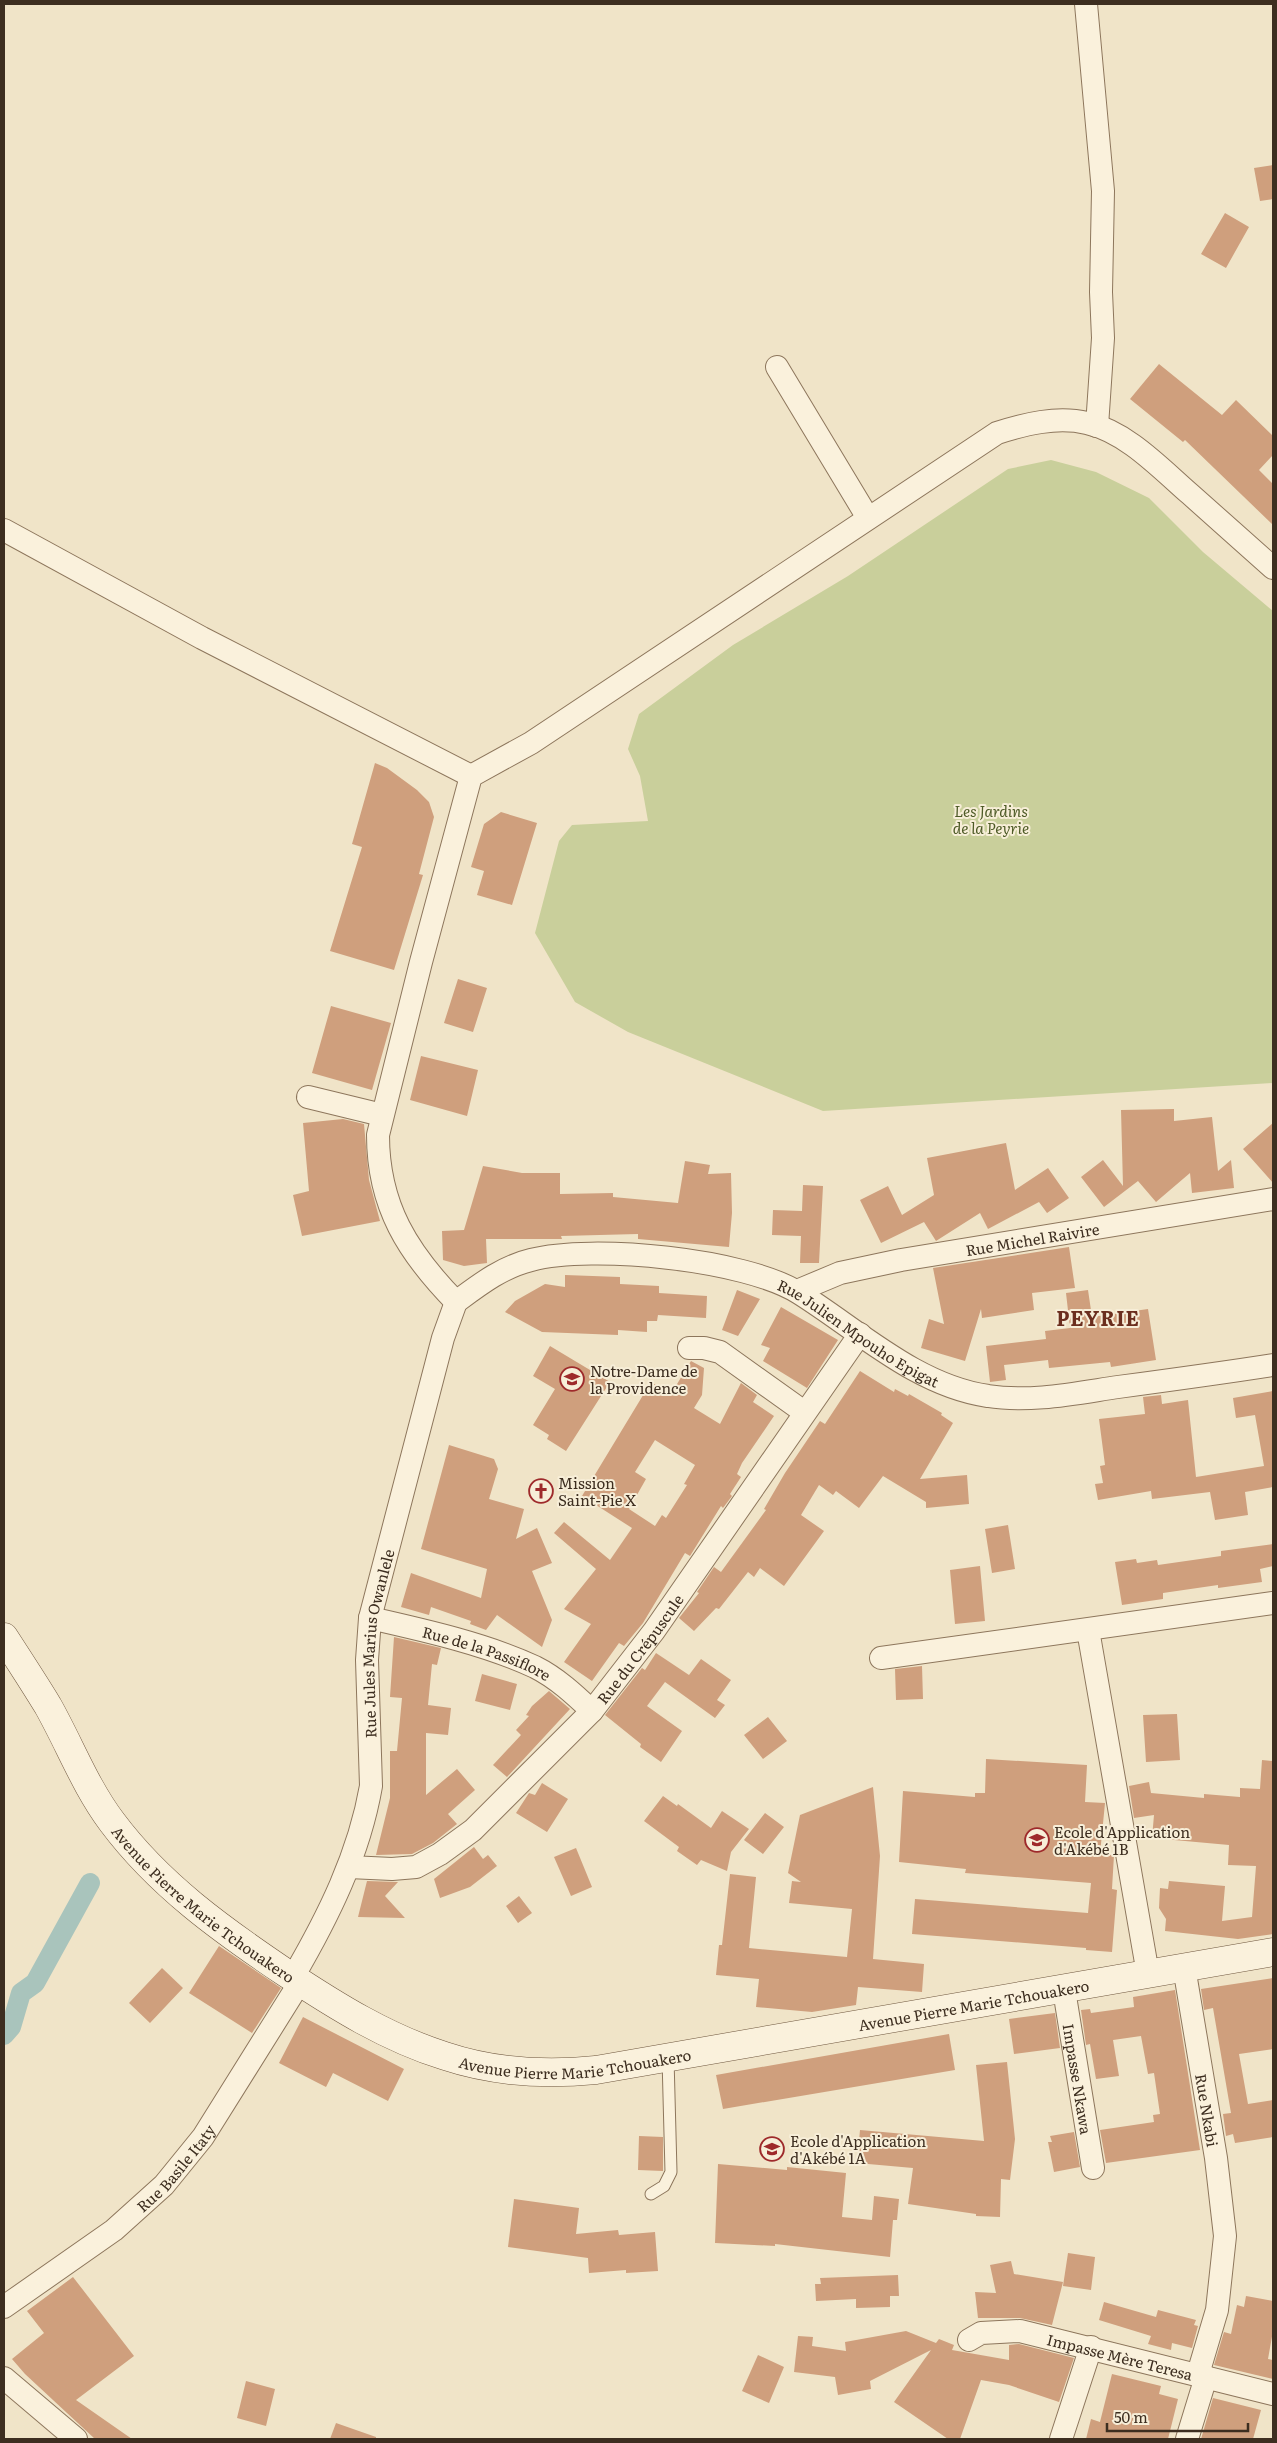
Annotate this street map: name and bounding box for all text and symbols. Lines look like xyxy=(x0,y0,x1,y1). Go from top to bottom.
park label: Les Jardins de la Peyrie xyxy=(953,799,1029,839)
street label: Rue Michel Raivire xyxy=(964,1216,1101,1261)
street label: Rue Julien Mpouho Epigat xyxy=(774,1272,943,1392)
district label: PEYRIE xyxy=(1056,1302,1140,1332)
place label: Notre-Dame de la Providence xyxy=(590,1359,698,1399)
school or university icon: Notre-Dame de la Providence xyxy=(559,1366,585,1392)
place label: Mission Saint-Pie X xyxy=(558,1471,637,1511)
church icon: Mission Saint-Pie X xyxy=(528,1478,554,1504)
street label: Rue Jules Marius Owanlele xyxy=(355,1546,399,1739)
street label: Rue du Crépuscule xyxy=(590,1589,688,1708)
street label: Rue de la Passiflore xyxy=(420,1619,556,1685)
street label: Avenue Pierre Marie Tchouakero xyxy=(107,1820,300,1988)
place label: Ecole d'Application d'Akébé 1B xyxy=(1054,1820,1190,1860)
school or university icon: Ecole d'Application d'Akébé 1B xyxy=(1024,1827,1050,1853)
street label: Avenue Pierre Marie Tchouakero xyxy=(856,1973,1091,2036)
street label: Impasse Nkawa xyxy=(1058,2022,1099,2137)
street label: Avenue Pierre Marie Tchouakero xyxy=(457,2042,693,2084)
street label: Rue Nkabi xyxy=(1191,2072,1225,2148)
street label: Rue Basile Itaty xyxy=(131,2119,220,2217)
place label: Ecole d'Application d'Akébé 1A xyxy=(790,2129,926,2169)
school or university icon: Ecole d'Application d'Akébé 1A xyxy=(759,2136,785,2162)
street label: Impasse Mère Teresa xyxy=(1045,2327,1196,2385)
scale bar xyxy=(1107,2400,1248,2432)
text: 50 m xyxy=(1114,2405,1148,2428)

